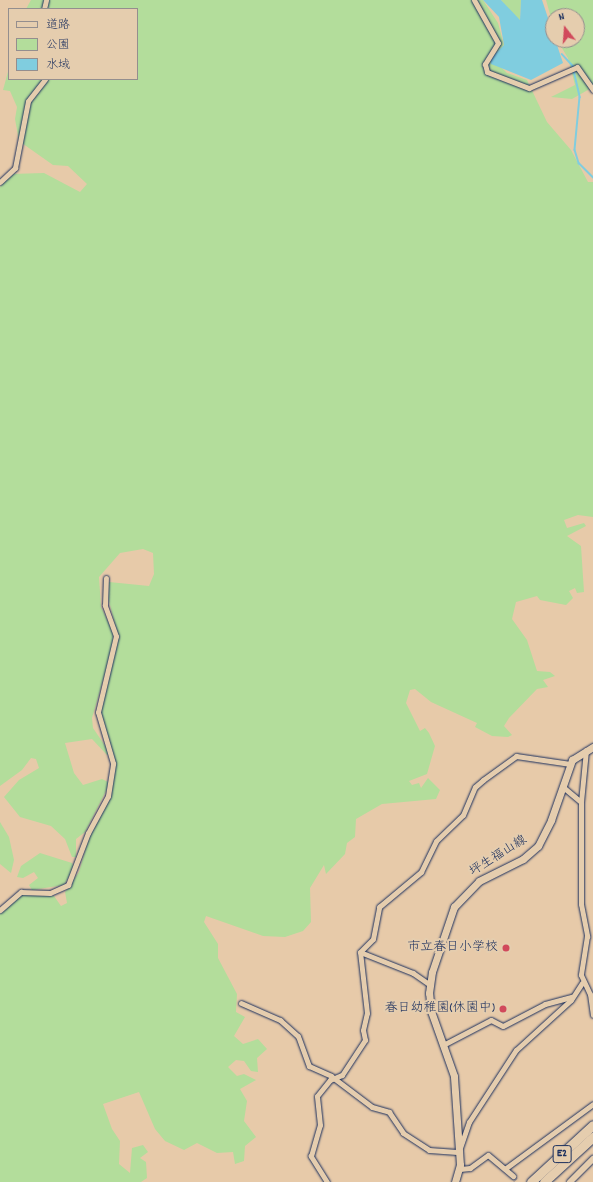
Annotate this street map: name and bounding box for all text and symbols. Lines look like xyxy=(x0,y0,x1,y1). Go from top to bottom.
legend xyxy=(8,8,138,80)
north arrow xyxy=(545,8,585,48)
text: N xyxy=(557,9,567,26)
text: 道路 xyxy=(46,17,70,34)
text: 公園 xyxy=(46,37,70,54)
text: 水域 xyxy=(46,57,70,74)
street label: 坪生福山線 xyxy=(467,833,531,881)
place label: 市立春日小学校 xyxy=(407,940,498,956)
marker: 市立春日小学校 xyxy=(501,943,511,953)
place label: 春日幼稚園(休園中) xyxy=(385,1001,495,1017)
marker: 春日幼稚園(休園中) xyxy=(498,1004,508,1014)
road number: E2 xyxy=(552,1144,572,1164)

